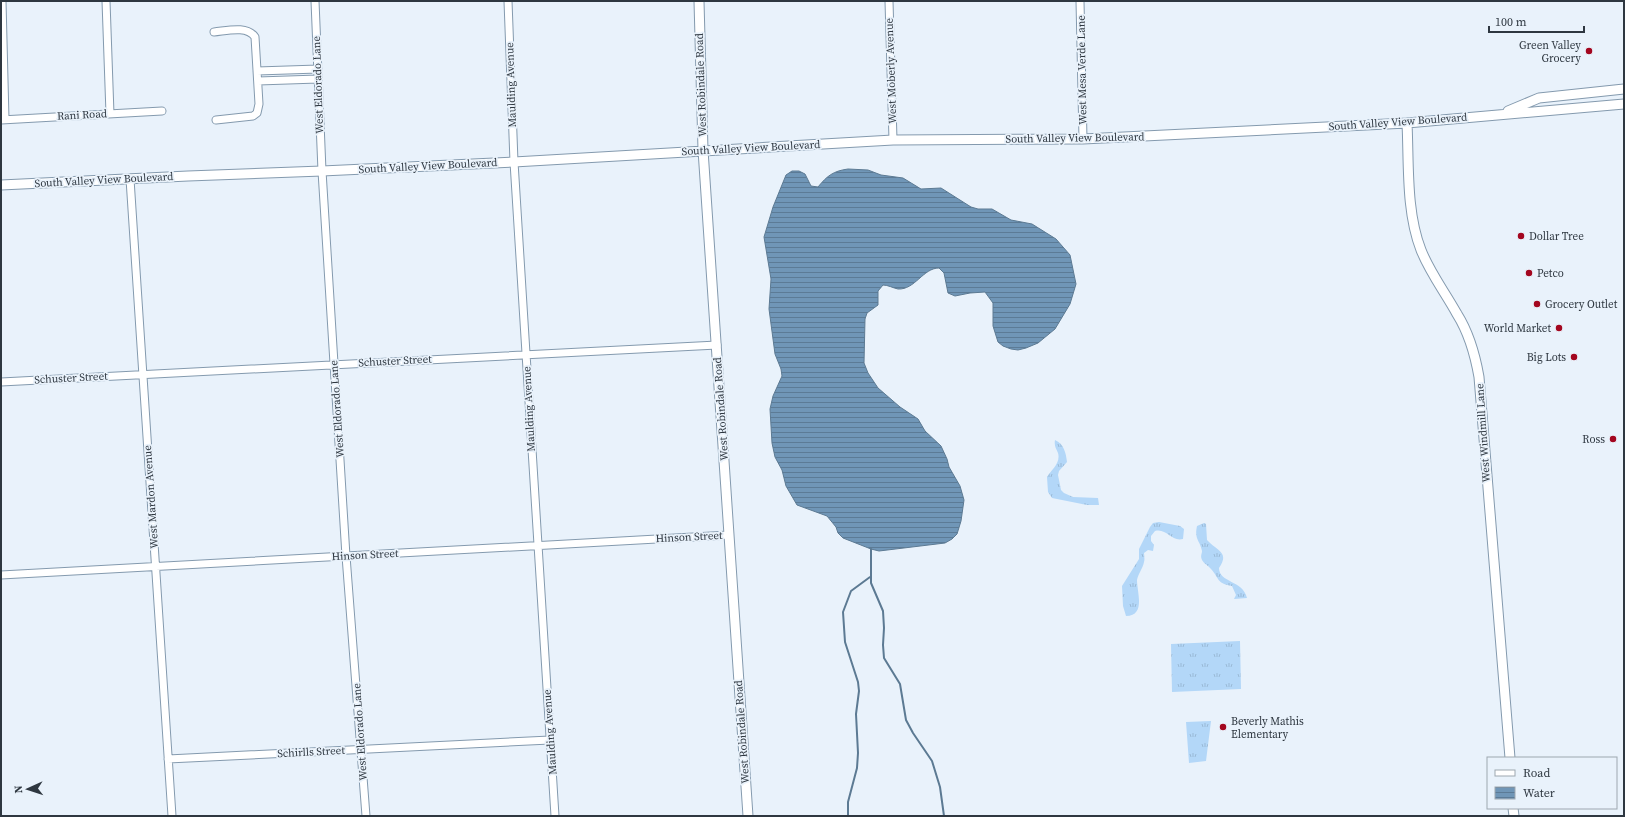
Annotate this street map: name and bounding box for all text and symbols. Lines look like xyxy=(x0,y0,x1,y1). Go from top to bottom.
scale bar xyxy=(1489,8,1584,34)
text: 100 m xyxy=(1495,14,1527,30)
street label: West Mesa Verde Lane xyxy=(1074,15,1090,125)
street label: West Moberly Avenue xyxy=(882,17,900,124)
street label: West Robindale Road xyxy=(692,32,710,137)
street label: West Eldorado Lane xyxy=(309,35,327,134)
place label: Green Valley Grocery xyxy=(1519,38,1581,66)
street label: Maulding Avenue xyxy=(502,42,520,128)
marker: Green Valley Grocery xyxy=(1584,46,1594,56)
street label: Rani Road xyxy=(57,106,108,124)
street label: South Valley View Boulevard xyxy=(1328,110,1469,134)
street label: South Valley View Boulevard xyxy=(1005,129,1145,147)
street label: South Valley View Boulevard xyxy=(681,137,822,159)
street label: South Valley View Boulevard xyxy=(358,155,499,177)
street label: South Valley View Boulevard xyxy=(34,169,175,191)
place label: Dollar Tree xyxy=(1529,229,1584,244)
marker: Dollar Tree xyxy=(1516,231,1526,241)
place label: Petco xyxy=(1537,266,1564,281)
marker: Petco xyxy=(1524,268,1534,278)
place label: Grocery Outlet xyxy=(1545,297,1618,312)
marker: Grocery Outlet xyxy=(1532,299,1542,309)
place label: World Market xyxy=(1484,321,1551,336)
marker: World Market xyxy=(1554,323,1564,333)
place label: Big Lots xyxy=(1527,350,1566,365)
street label: Schuster Street xyxy=(358,352,432,370)
marker: Big Lots xyxy=(1569,352,1579,362)
street label: West Robindale Road xyxy=(710,356,732,461)
street label: West Eldorado Lane xyxy=(326,359,348,458)
street label: Maulding Avenue xyxy=(519,366,539,452)
street label: Schuster Street xyxy=(34,369,108,387)
street label: West Windmill Lane xyxy=(1472,383,1494,483)
place label: Ross xyxy=(1582,432,1605,447)
marker: Ross xyxy=(1608,434,1618,444)
street label: West Mardon Avenue xyxy=(140,444,162,549)
street label: Hinson Street xyxy=(655,528,723,546)
street label: Hinson Street xyxy=(331,546,399,564)
street label: West Robindale Road xyxy=(731,679,753,784)
street label: West Eldorado Lane xyxy=(349,682,371,781)
street label: Maulding Avenue xyxy=(540,688,560,775)
place label: Beverly Mathis Elementary xyxy=(1231,714,1304,742)
marker: Beverly Mathis Elementary xyxy=(1218,722,1228,732)
street label: Schirlls Street xyxy=(277,743,346,761)
legend xyxy=(1487,757,1617,809)
text: Road xyxy=(1523,765,1550,781)
north arrow xyxy=(8,769,48,809)
text: N xyxy=(11,785,26,794)
text: Water xyxy=(1523,785,1555,801)

